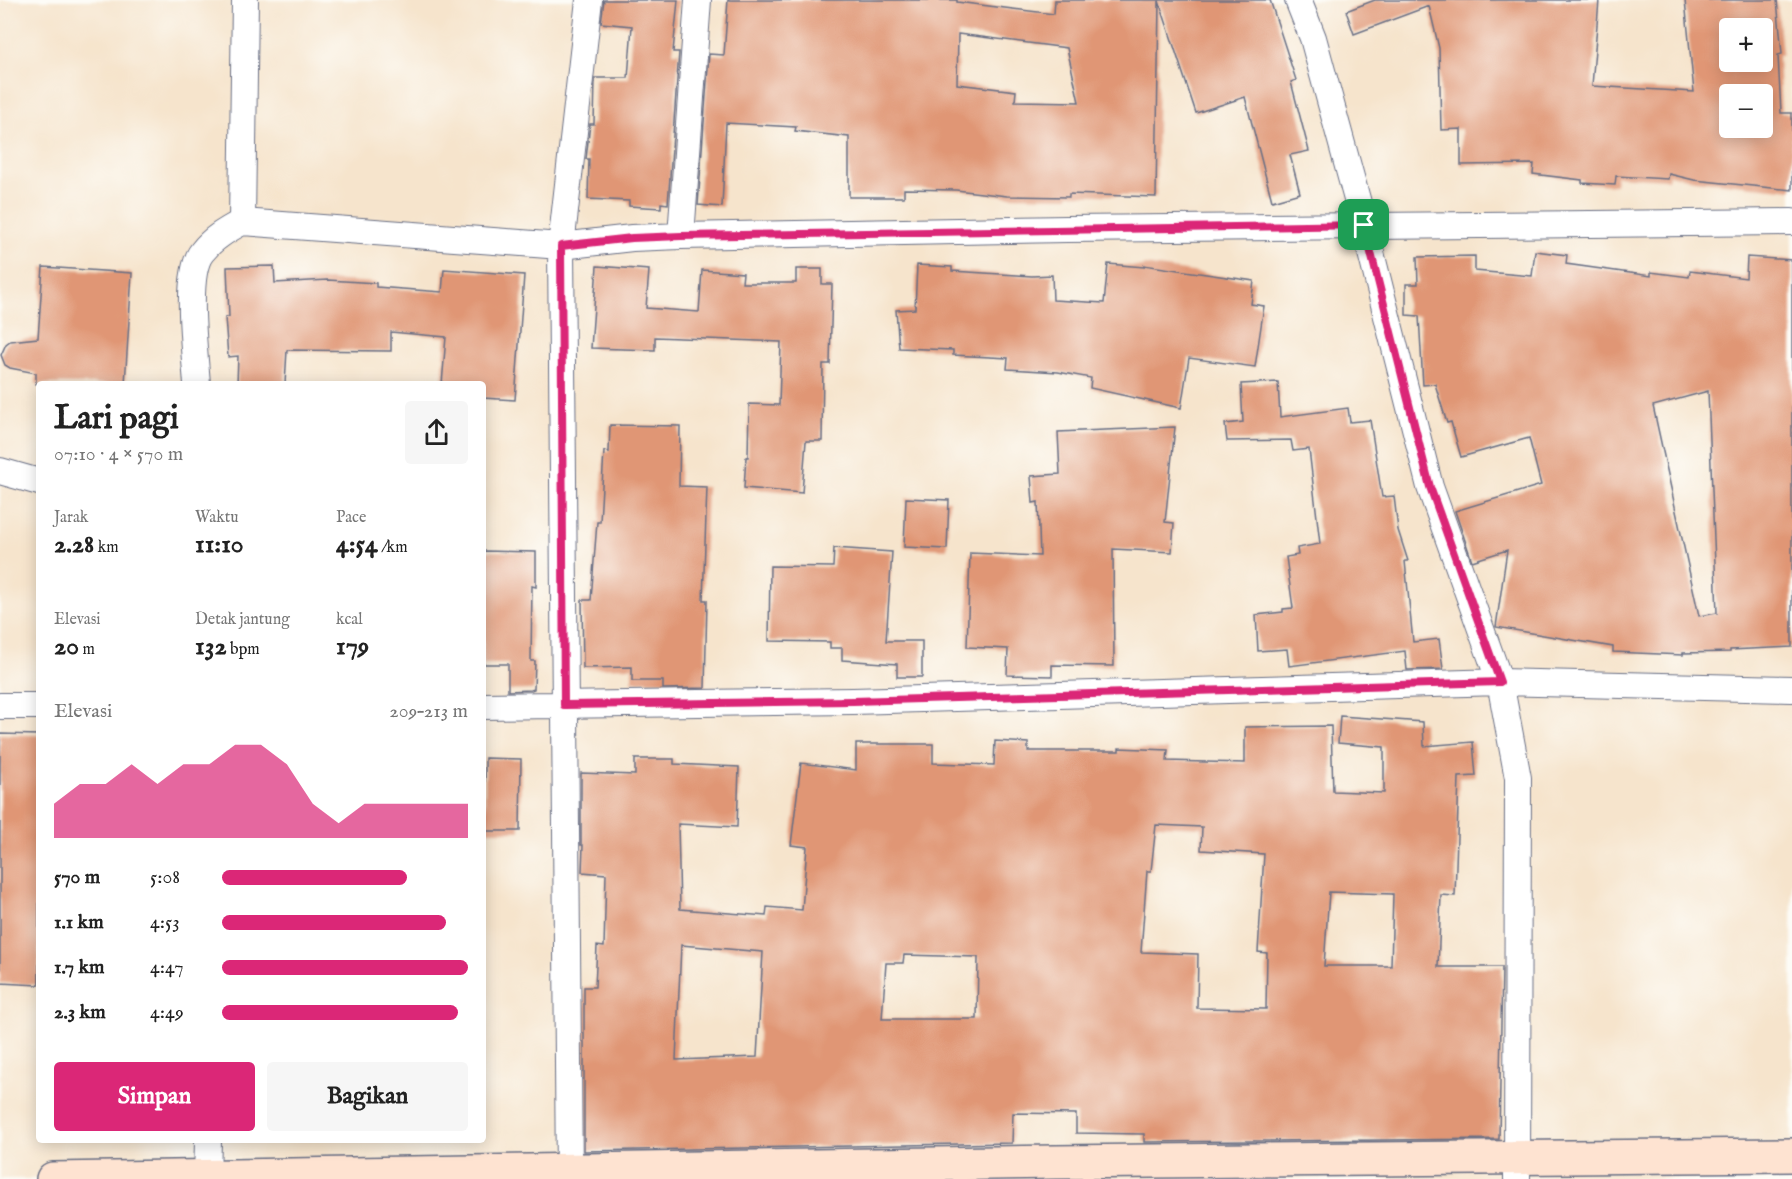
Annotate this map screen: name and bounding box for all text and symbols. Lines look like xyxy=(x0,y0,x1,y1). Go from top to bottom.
map controls xyxy=(1719,18,1773,138)
button: + xyxy=(1719,18,1773,72)
button: − xyxy=(1719,84,1773,138)
pin xyxy=(1338,199,1389,250)
icon: arrive xyxy=(1347,208,1380,241)
text: Lari pagi xyxy=(54,398,179,440)
button: share xyxy=(405,401,468,464)
text: 07:10 · 4 × 570 m xyxy=(54,442,183,467)
text: Jarak xyxy=(54,508,88,528)
text: Waktu xyxy=(195,508,239,528)
text: Pace xyxy=(336,508,366,528)
text: 2.28 xyxy=(54,528,94,561)
text: 11:10 xyxy=(195,528,244,561)
text: 4:54 xyxy=(336,528,378,561)
text: km xyxy=(94,538,119,558)
text: /km xyxy=(378,538,408,558)
text: Elevasi xyxy=(54,610,101,630)
text: Detak jantung xyxy=(195,610,290,630)
text: kcal xyxy=(336,610,363,630)
text: 20 xyxy=(54,630,79,663)
text: 132 xyxy=(195,630,227,663)
text: 179 xyxy=(336,630,369,663)
text: m xyxy=(79,640,95,660)
text: bpm xyxy=(227,640,260,660)
text: Elevasi xyxy=(54,699,112,724)
text: 209–213 m xyxy=(389,699,468,724)
text: 570 m xyxy=(54,865,100,890)
text: 5:08 xyxy=(150,865,180,890)
text: 1.1 km xyxy=(54,910,104,935)
text: 4:53 xyxy=(150,910,180,935)
text: 1.7 km xyxy=(54,955,105,980)
text: 4:47 xyxy=(150,955,184,980)
text: 2.3 km xyxy=(54,1000,106,1025)
text: 4:49 xyxy=(150,1000,184,1025)
button: Simpan xyxy=(54,1062,255,1131)
button: Bagikan xyxy=(267,1062,468,1131)

